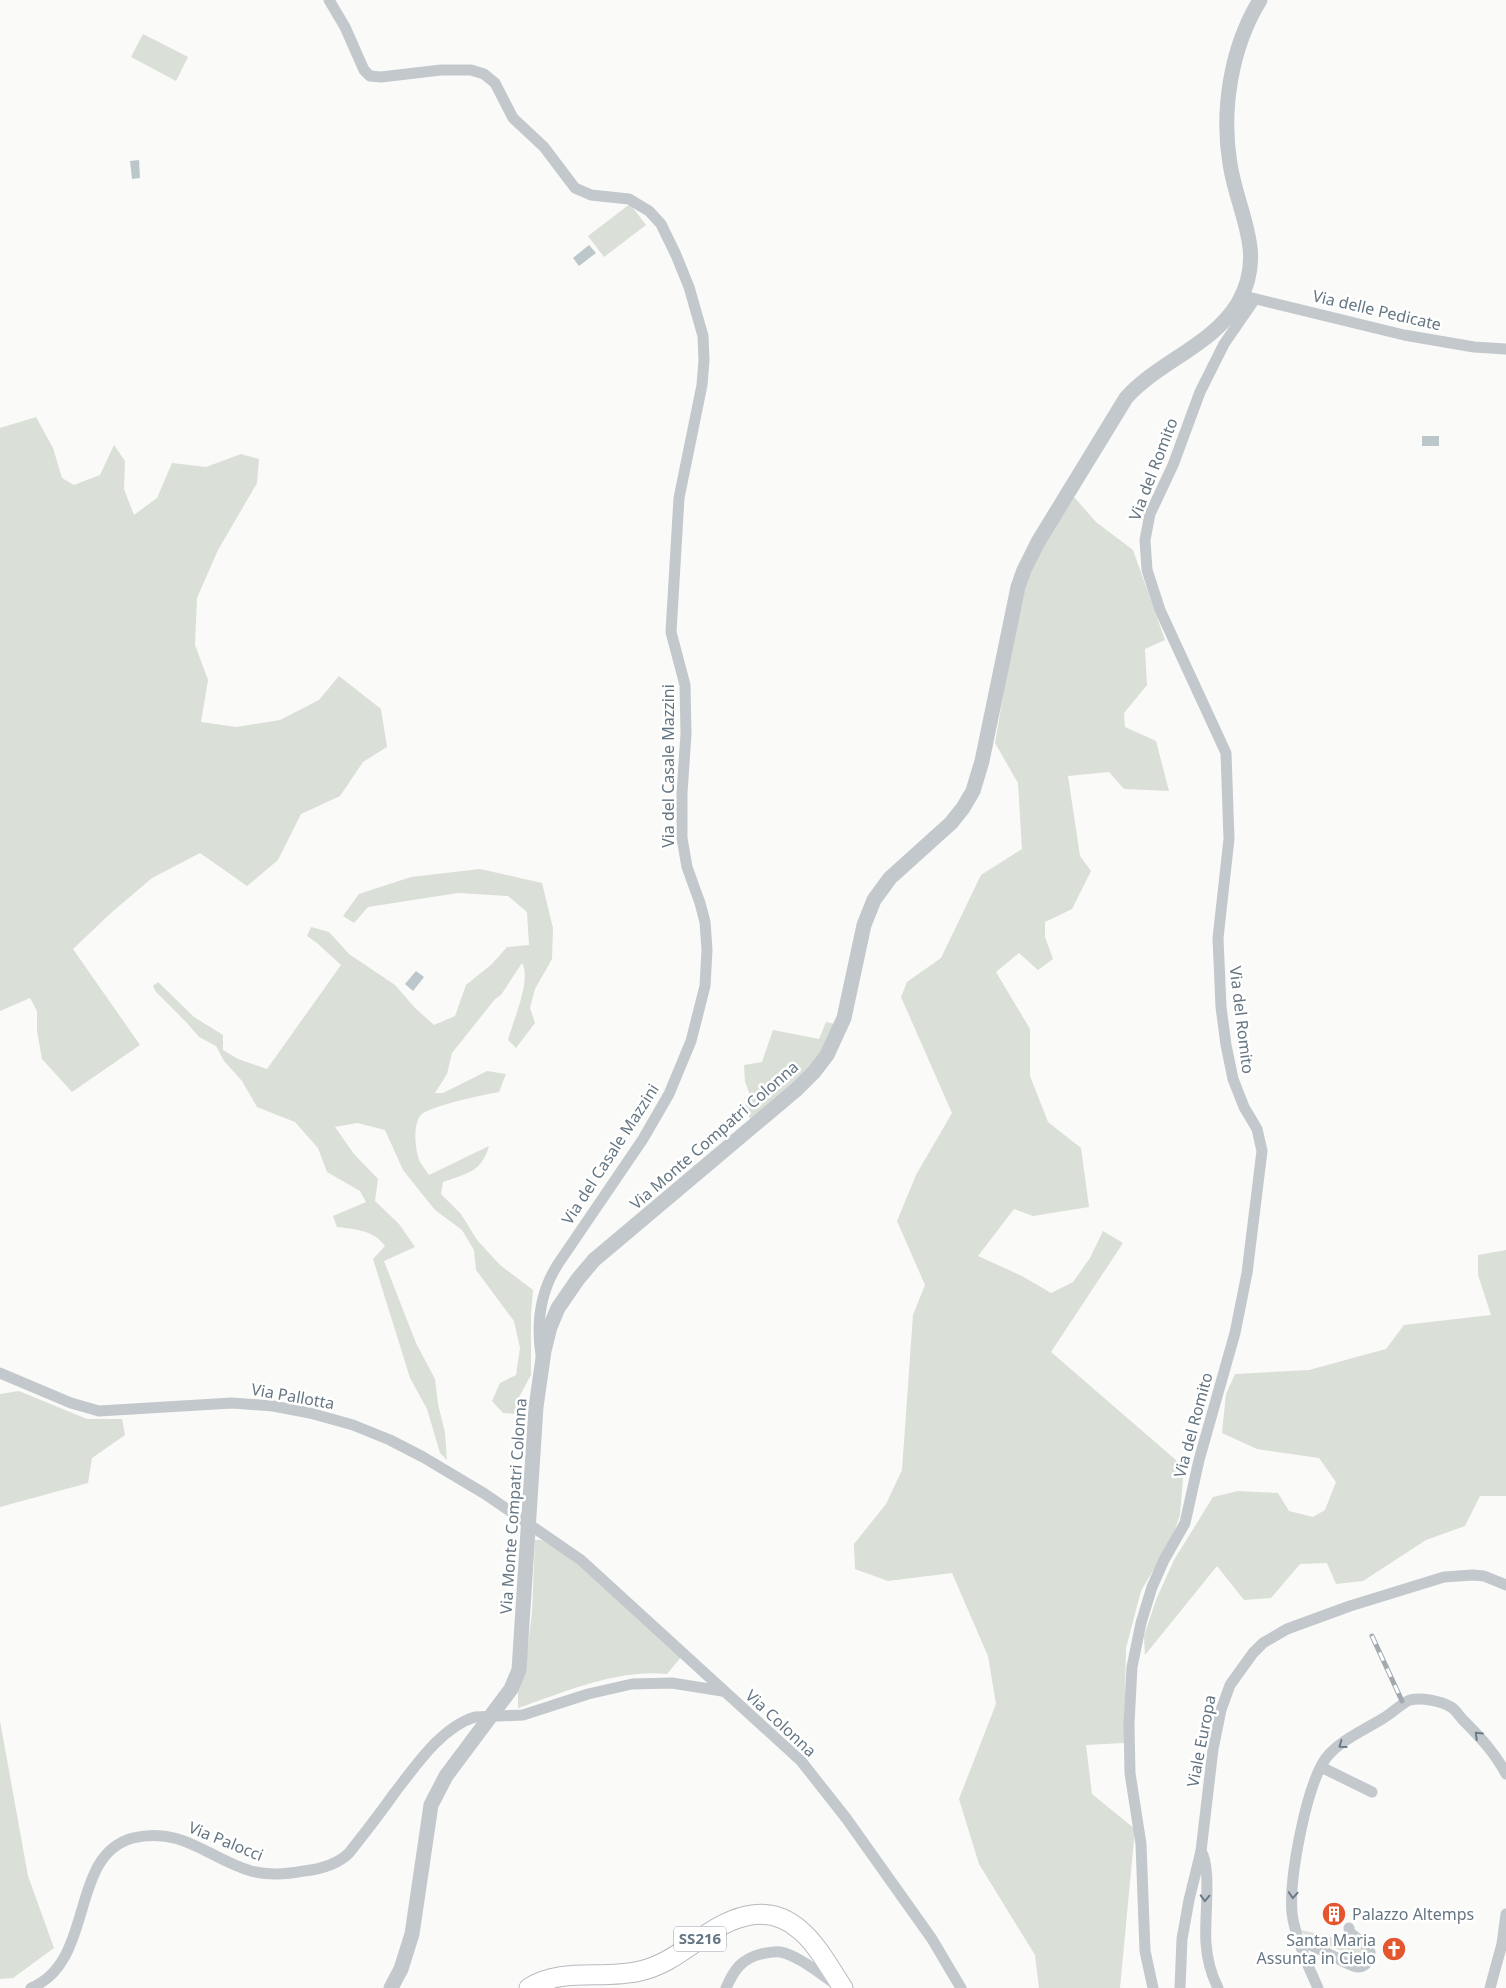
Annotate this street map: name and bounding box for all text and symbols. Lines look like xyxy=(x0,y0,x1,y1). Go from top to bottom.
street label: Via delle Pedicate xyxy=(1311,285,1443,335)
street label: Via del Romito xyxy=(1123,415,1183,523)
street label: Via del Casale Mazzini xyxy=(657,684,679,848)
street label: Via del Romito xyxy=(1224,965,1260,1075)
street label: Via Monte Compatri Colonna xyxy=(625,1056,803,1214)
street label: Via del Casale Mazzini xyxy=(556,1079,664,1229)
street label: Via del Romito xyxy=(1168,1370,1218,1480)
street label: Via Pallotta xyxy=(250,1378,336,1414)
street label: Via Monte Compatri Colonna xyxy=(494,1397,532,1615)
street label: Via Colonna xyxy=(741,1685,821,1761)
street label: Viale Europa xyxy=(1181,1693,1221,1789)
one-way arrow xyxy=(1475,1731,1484,1740)
one-way arrow xyxy=(1338,1739,1348,1748)
street label: Via Palocci xyxy=(185,1816,267,1866)
one-way arrow xyxy=(1287,1891,1298,1899)
one-way arrow xyxy=(1200,1895,1211,1903)
building icon: Palazzo Altemps xyxy=(1321,1901,1347,1927)
place label: Palazzo Altemps xyxy=(1352,1903,1474,1925)
road number: SS216 xyxy=(674,1926,726,1952)
place label: Santa Maria Assunta in Cielo xyxy=(1257,1929,1376,1969)
church icon: Santa Maria Assunta in Cielo xyxy=(1381,1936,1407,1962)

